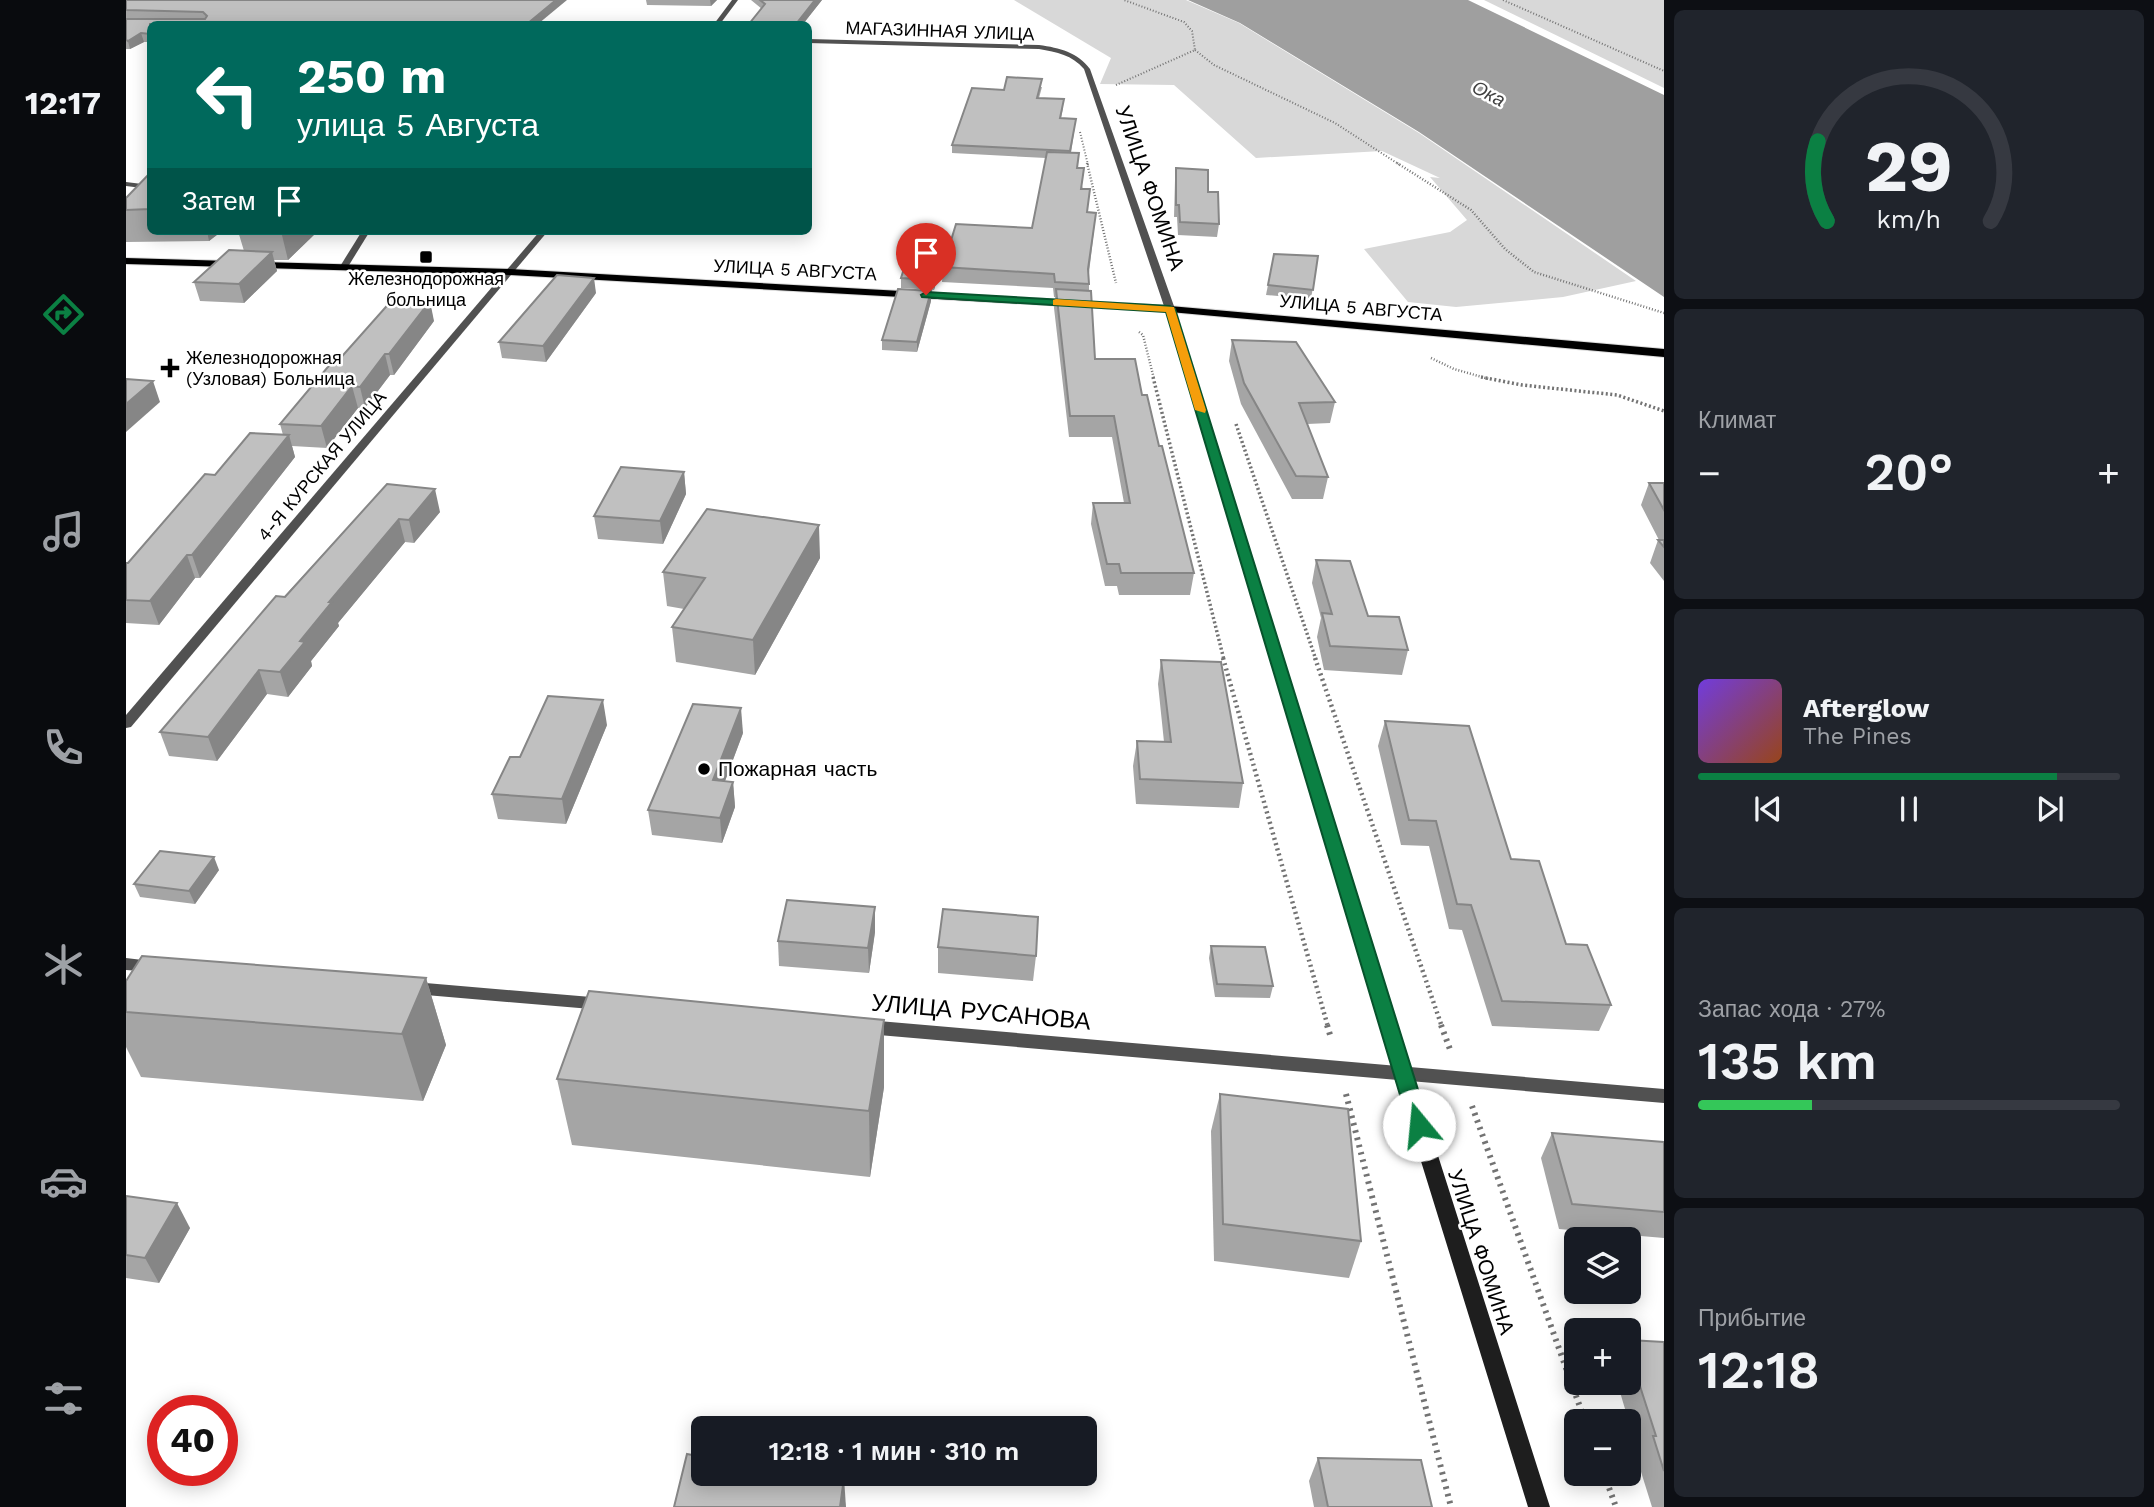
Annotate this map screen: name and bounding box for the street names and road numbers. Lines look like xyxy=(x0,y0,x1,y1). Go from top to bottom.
street label: МАГАЗИННАЯ УЛИЦА xyxy=(845,17,1035,44)
street label: УЛИЦА ФОМИНА xyxy=(1111,102,1190,273)
street label: УЛИЦА 5 АВГУСТА xyxy=(713,255,877,284)
street label: УЛИЦА 5 АВГУСТА xyxy=(1279,290,1443,325)
street label: 4-Я КУРСКАЯ УЛИЦА xyxy=(253,387,390,545)
street label: УЛИЦА РУСАНОВА xyxy=(870,988,1092,1036)
street label: УЛИЦА ФОМИНА xyxy=(1443,1166,1520,1338)

